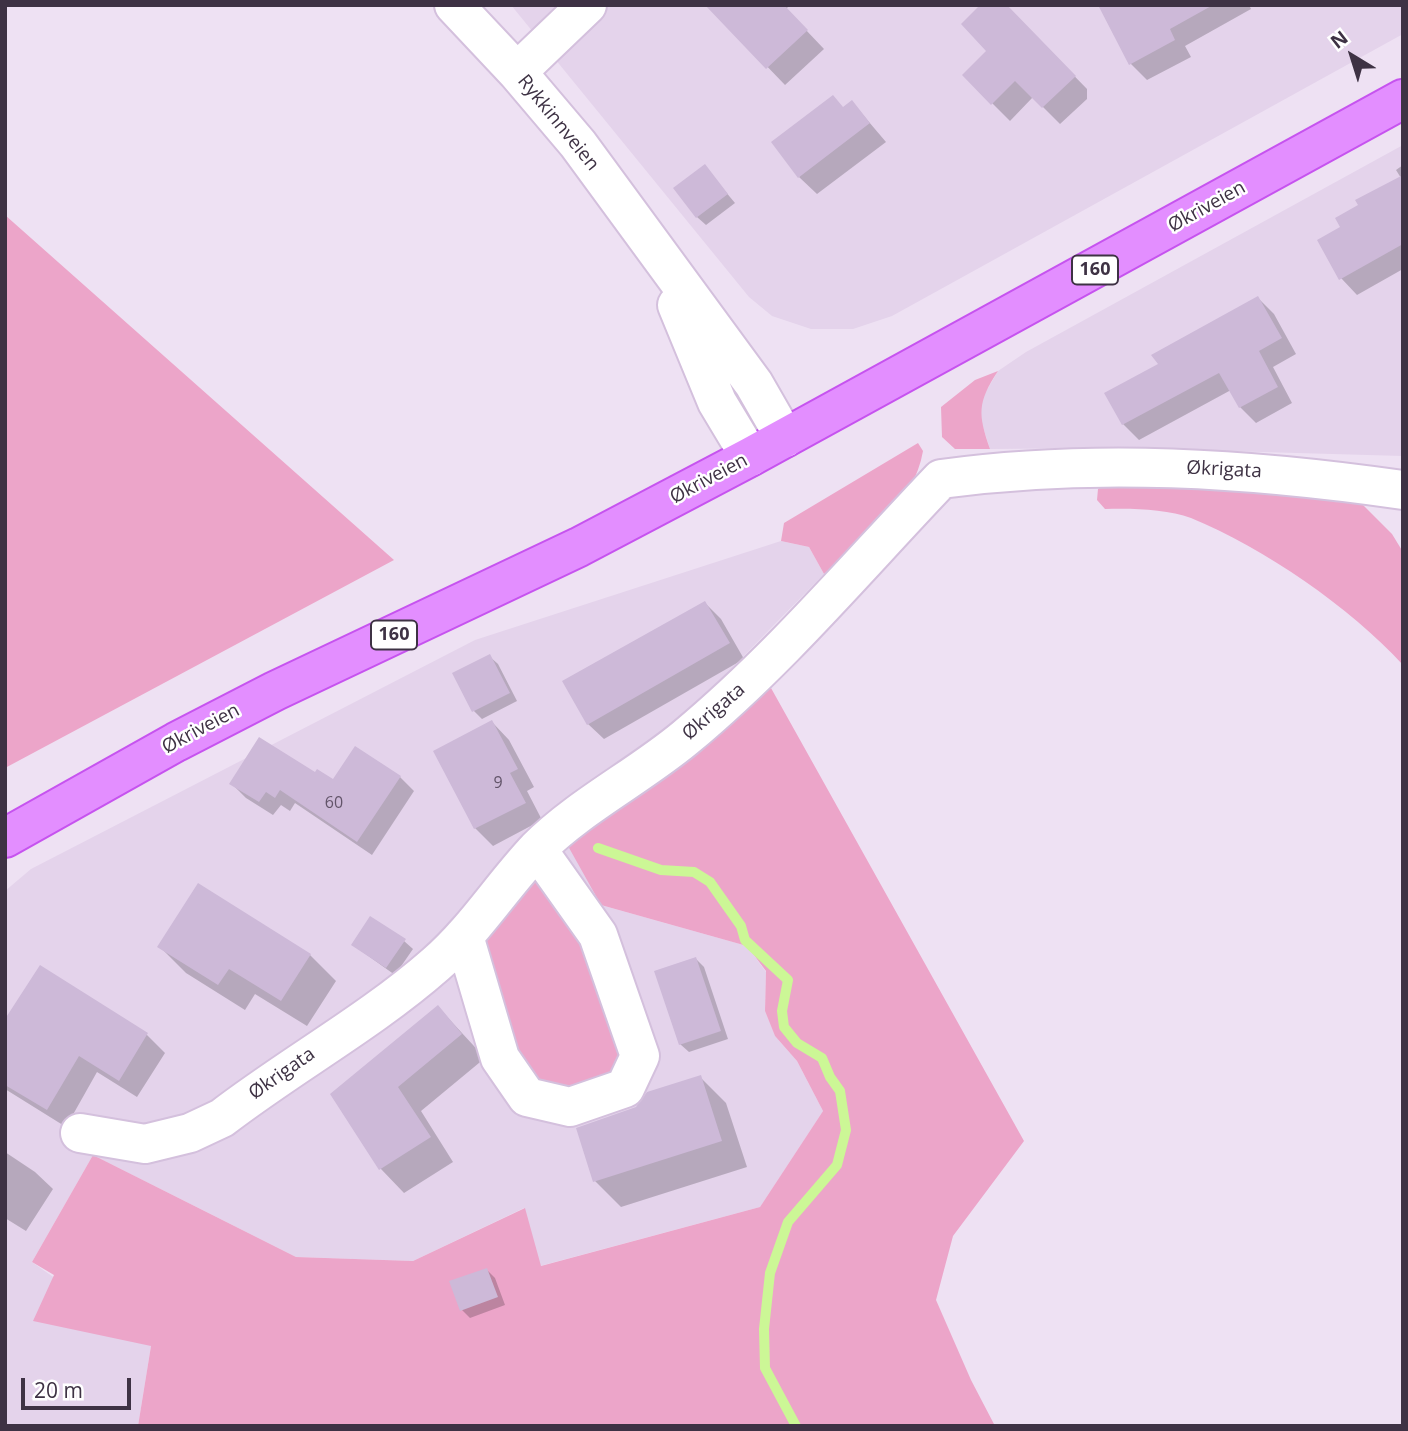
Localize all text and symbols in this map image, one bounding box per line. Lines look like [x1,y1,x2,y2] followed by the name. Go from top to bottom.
[1317,21,1387,91] north arrow
[1325,24,1353,54] text: N
[512,71,604,175] street label: Rykkinnveien
[1164,177,1250,237] street label: Økriveien
[1072,256,1118,284] road number: 160
[666,449,752,509] street label: Økriveien
[1186,457,1262,483] street label: Økrigata
[371,620,417,650] road number: 160
[678,679,750,745] street label: Økrigata
[158,699,244,759] street label: Økriveien
[493,773,503,793] house number: 9
[325,793,343,813] house number: 60
[245,1043,319,1105] street label: Økrigata
[24,1364,135,1408] scale bar
[34,1376,83,1404] text: 20 m

